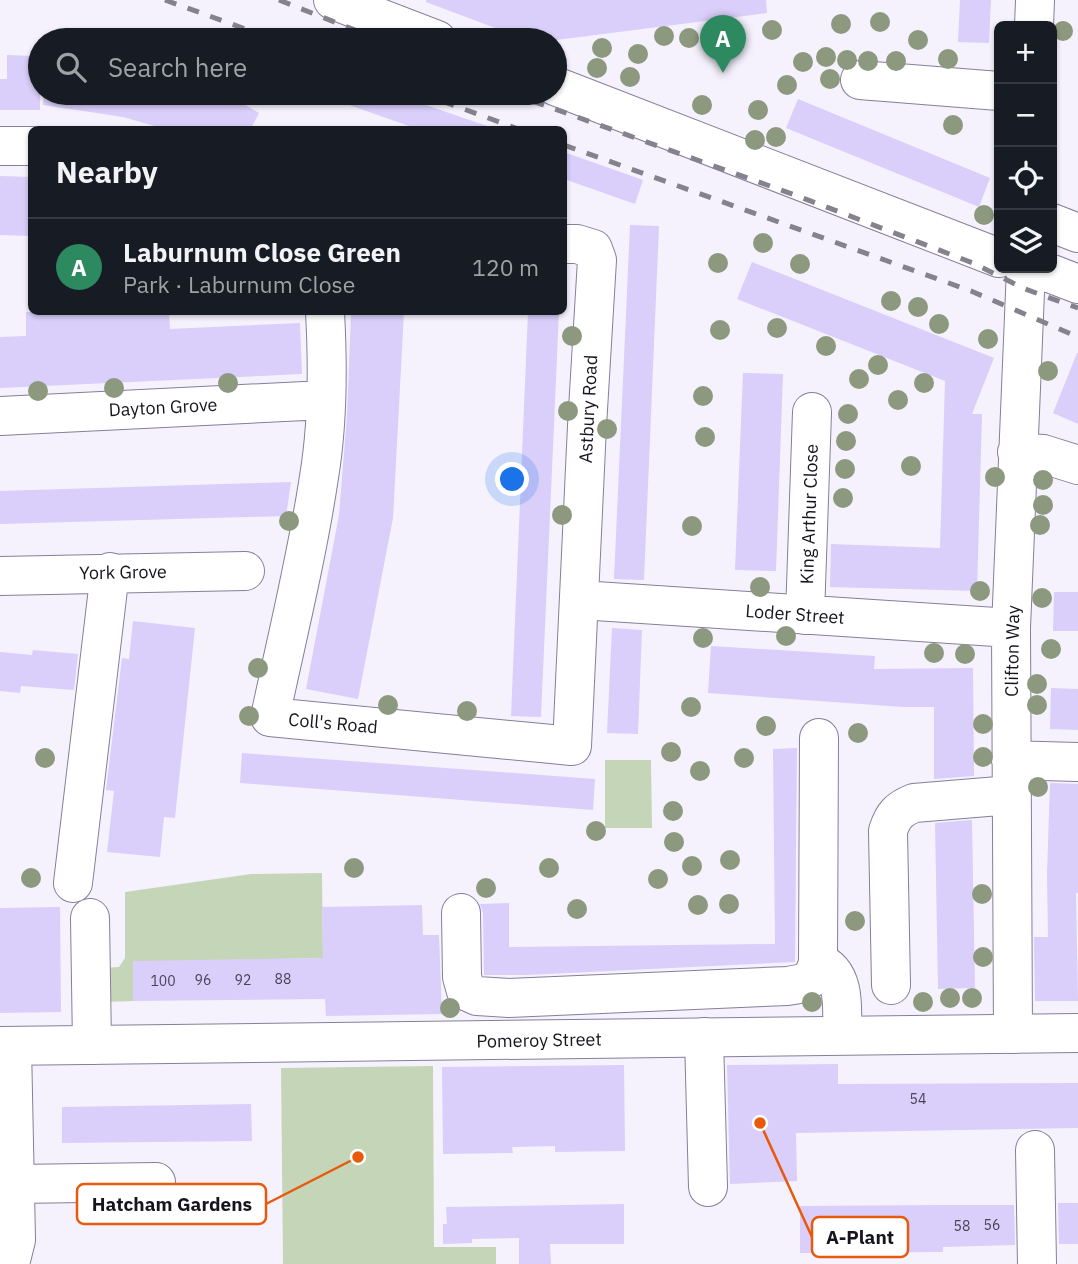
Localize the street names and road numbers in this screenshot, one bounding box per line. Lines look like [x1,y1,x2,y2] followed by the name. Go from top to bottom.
[574,354,602,464] street label: Astbury Road
[108,393,218,421] street label: Dayton Grove
[795,443,823,585] street label: King Arthur Close
[79,560,167,584] street label: York Grove
[745,599,845,629] street label: Loder Street
[1000,605,1024,697] street label: Clifton Way
[287,708,379,738] street label: Coll's Road
[476,1027,602,1053] street label: Pomeroy Street

